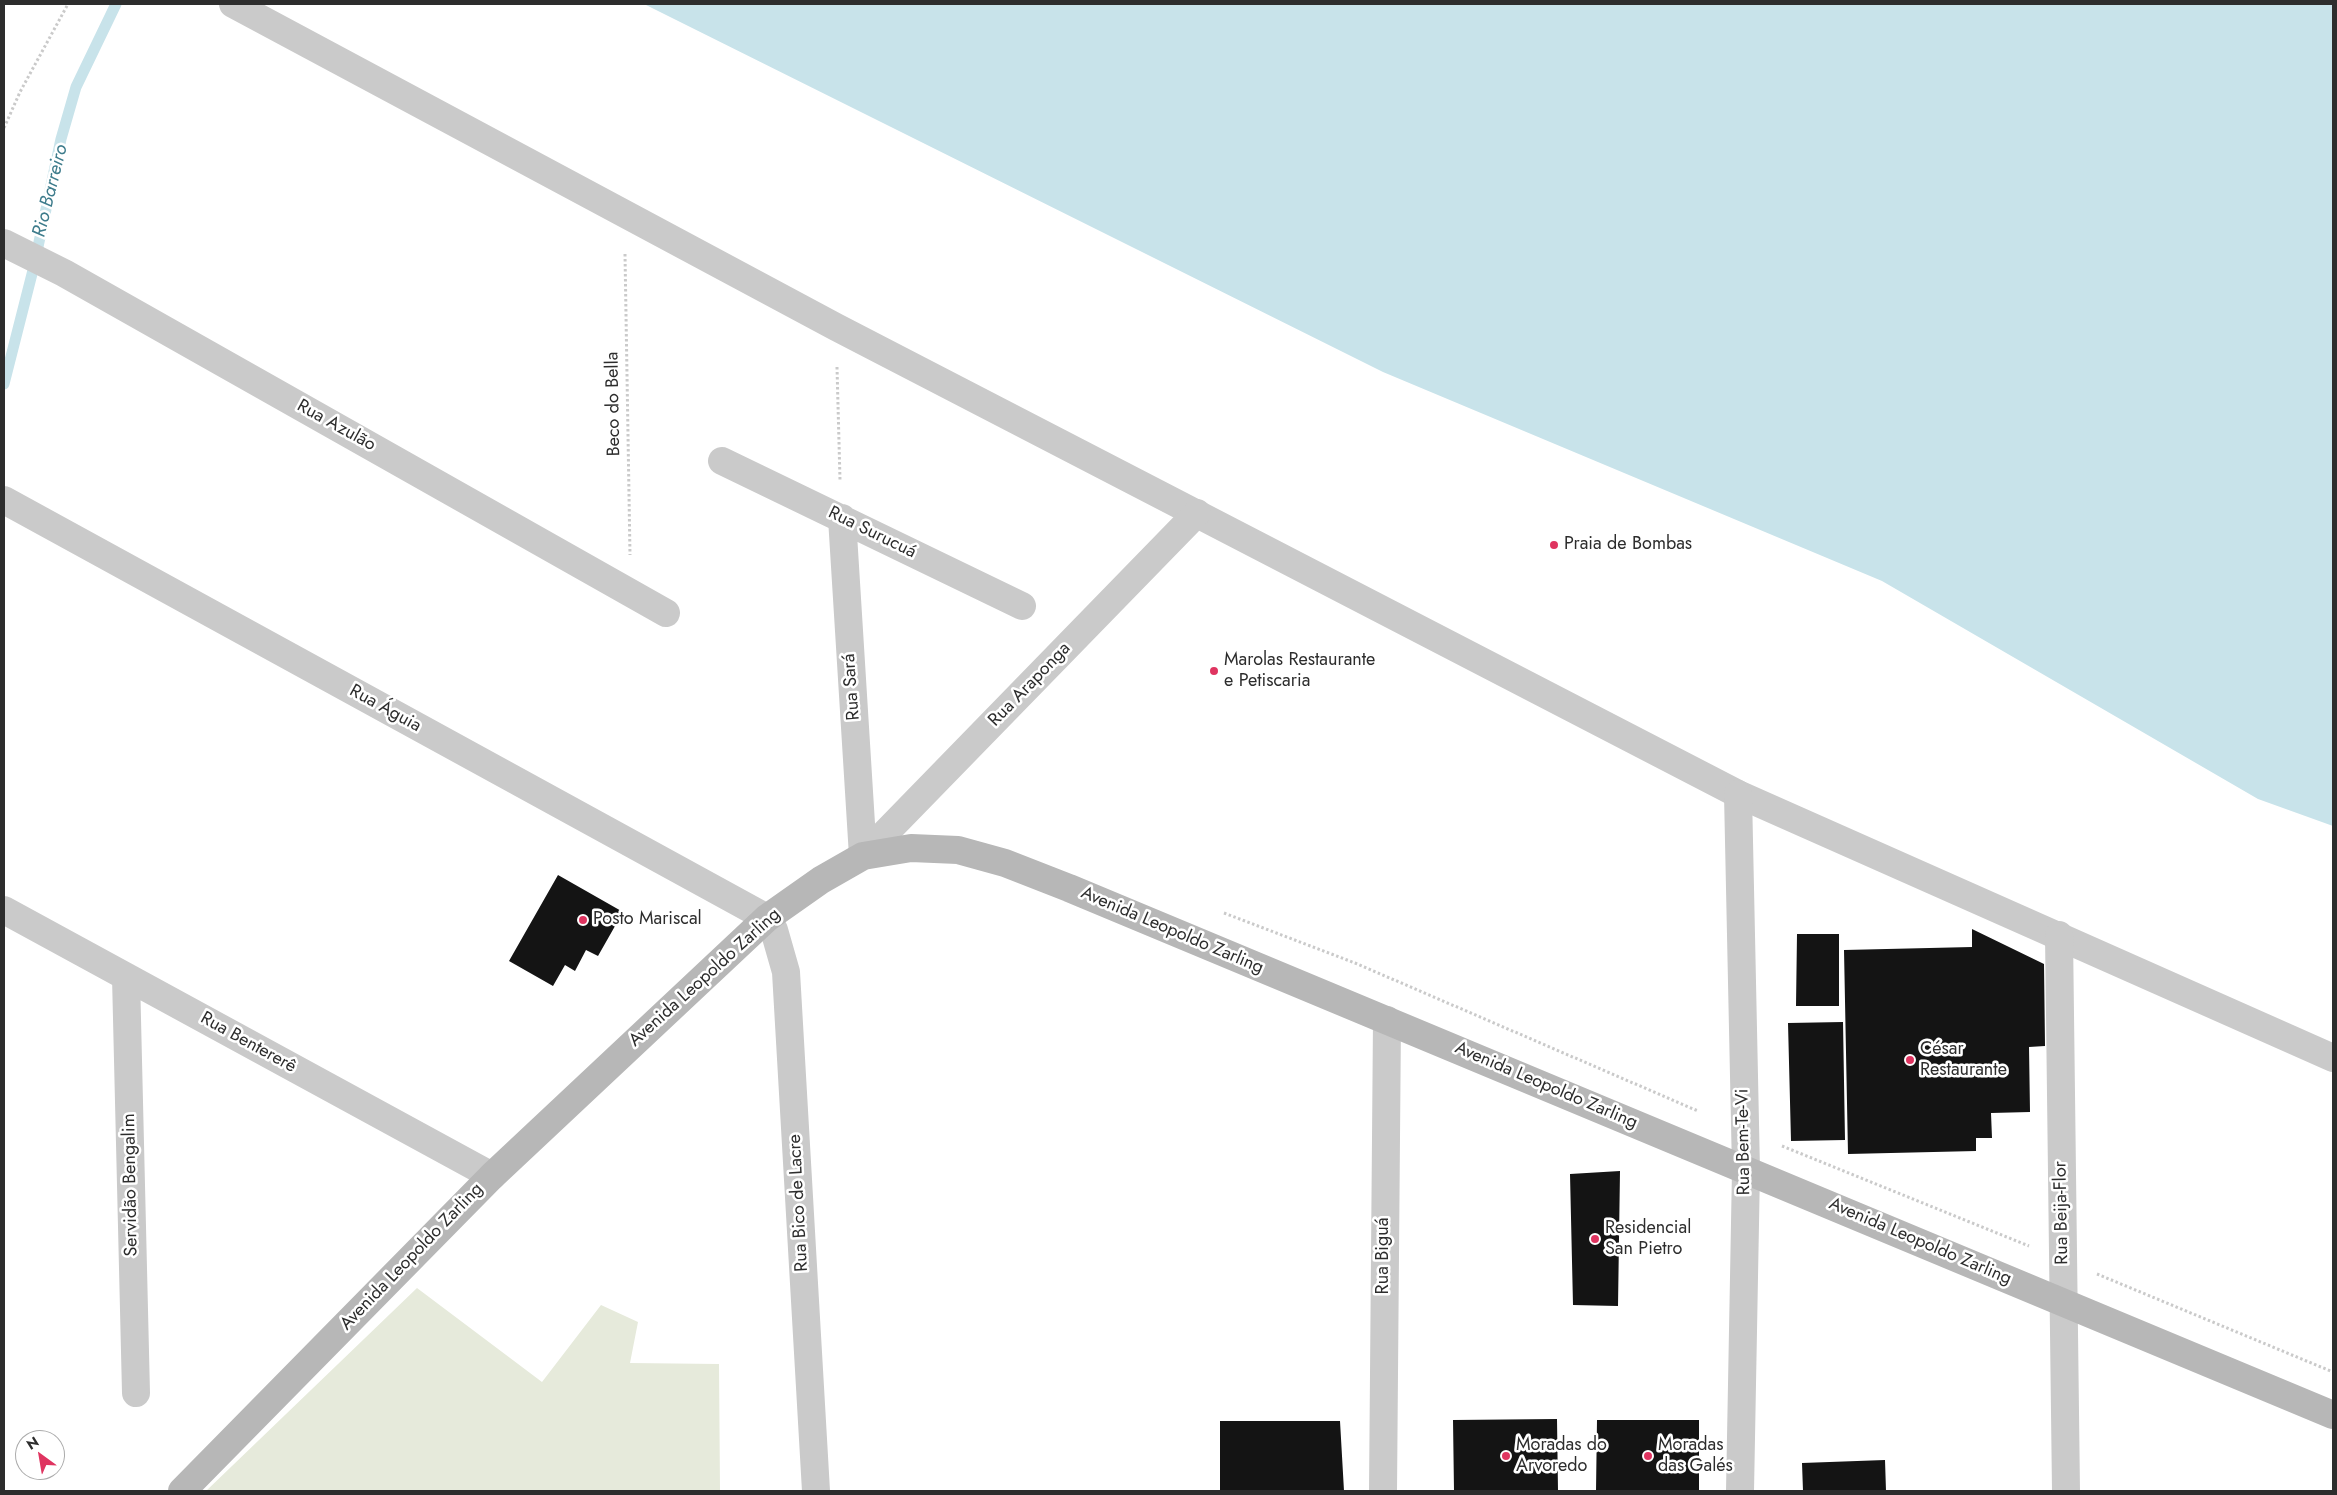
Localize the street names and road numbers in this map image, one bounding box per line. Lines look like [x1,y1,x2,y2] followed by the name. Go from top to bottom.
[602,351,626,457] street label: Beco do Bella
[293,396,379,456] street label: Rua Azulão
[824,502,920,564] street label: Rua Surucuá
[984,638,1076,732] street label: Rua Araponga
[839,653,865,721] street label: Rua Sará
[345,681,425,737] street label: Rua Águia
[1077,883,1267,979] street label: Avenida Leopoldo Zarling
[625,904,785,1052] street label: Avenida Leopoldo Zarling
[196,1008,300,1078] street label: Rua Bentererê
[1451,1038,1641,1134] street label: Avenida Leopoldo Zarling
[1732,1088,1756,1196] street label: Rua Bem-Te-Vi
[119,1113,143,1257] street label: Servidão Bengalim
[785,1134,813,1272] street label: Rua Bico de Lacre
[2050,1161,2074,1265] street label: Rua Beija-Flor
[336,1179,488,1335] street label: Avenida Leopoldo Zarling
[1825,1194,2015,1290] street label: Avenida Leopoldo Zarling
[1373,1218,1395,1294] street label: Rua Biguá

